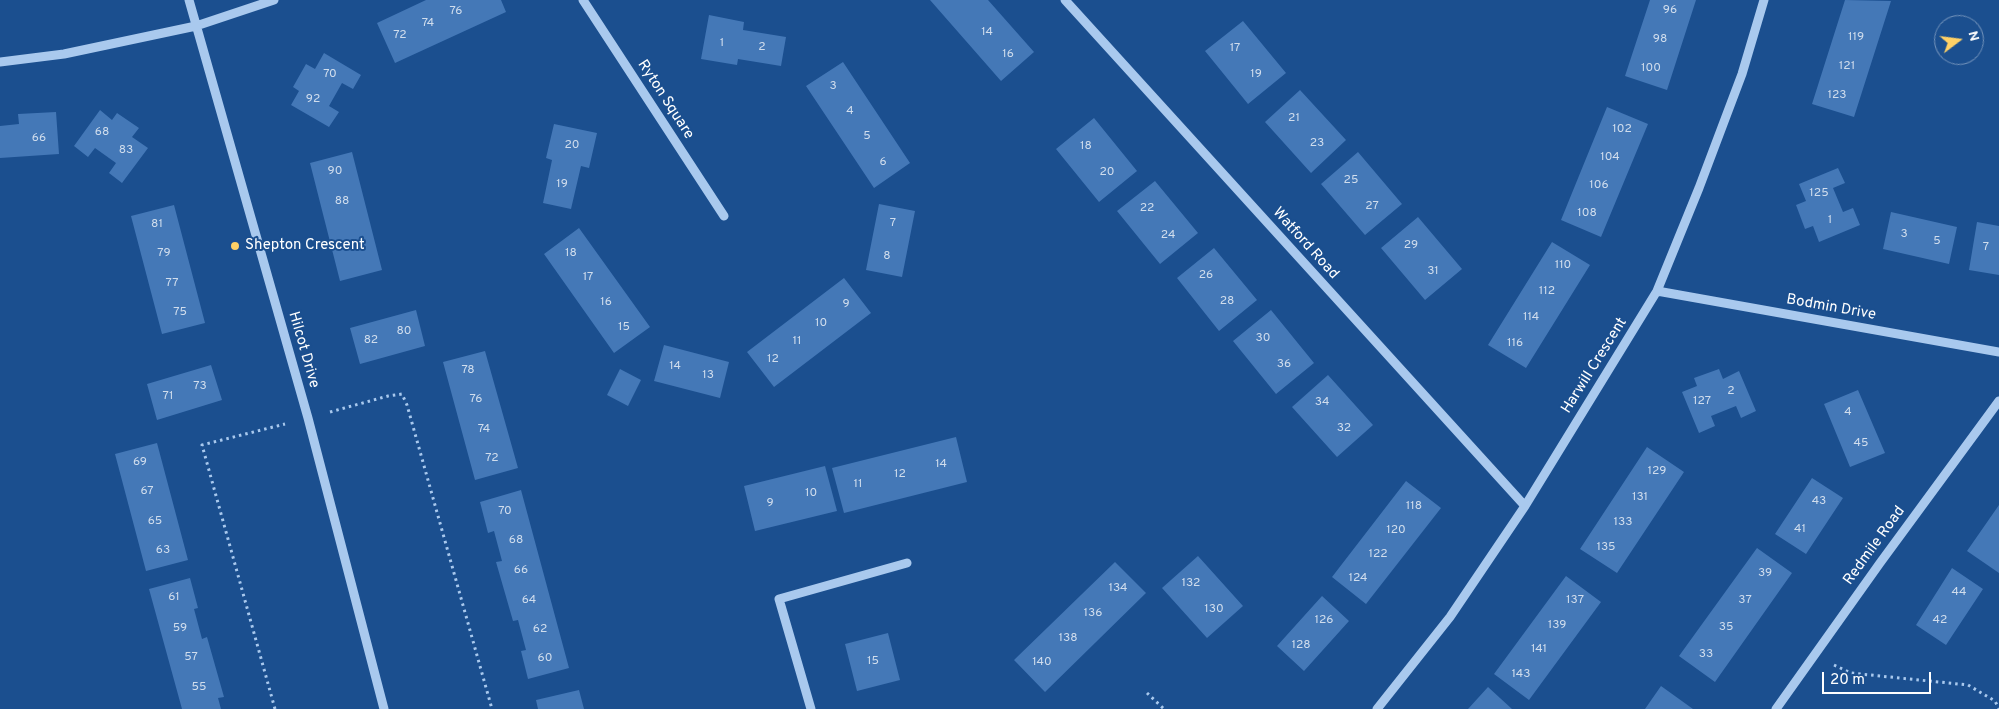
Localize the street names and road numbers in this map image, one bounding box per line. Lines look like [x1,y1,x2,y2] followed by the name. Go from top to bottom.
[633,57,697,143] street label: Ryton Square
[1268,204,1342,284] street label: Watford Road
[1785,291,1877,325] street label: Bodmin Drive
[283,310,323,390] street label: Hilcot Drive
[1558,315,1632,417] street label: Harwill Crescent
[1840,503,1910,589] street label: Redmile Road

